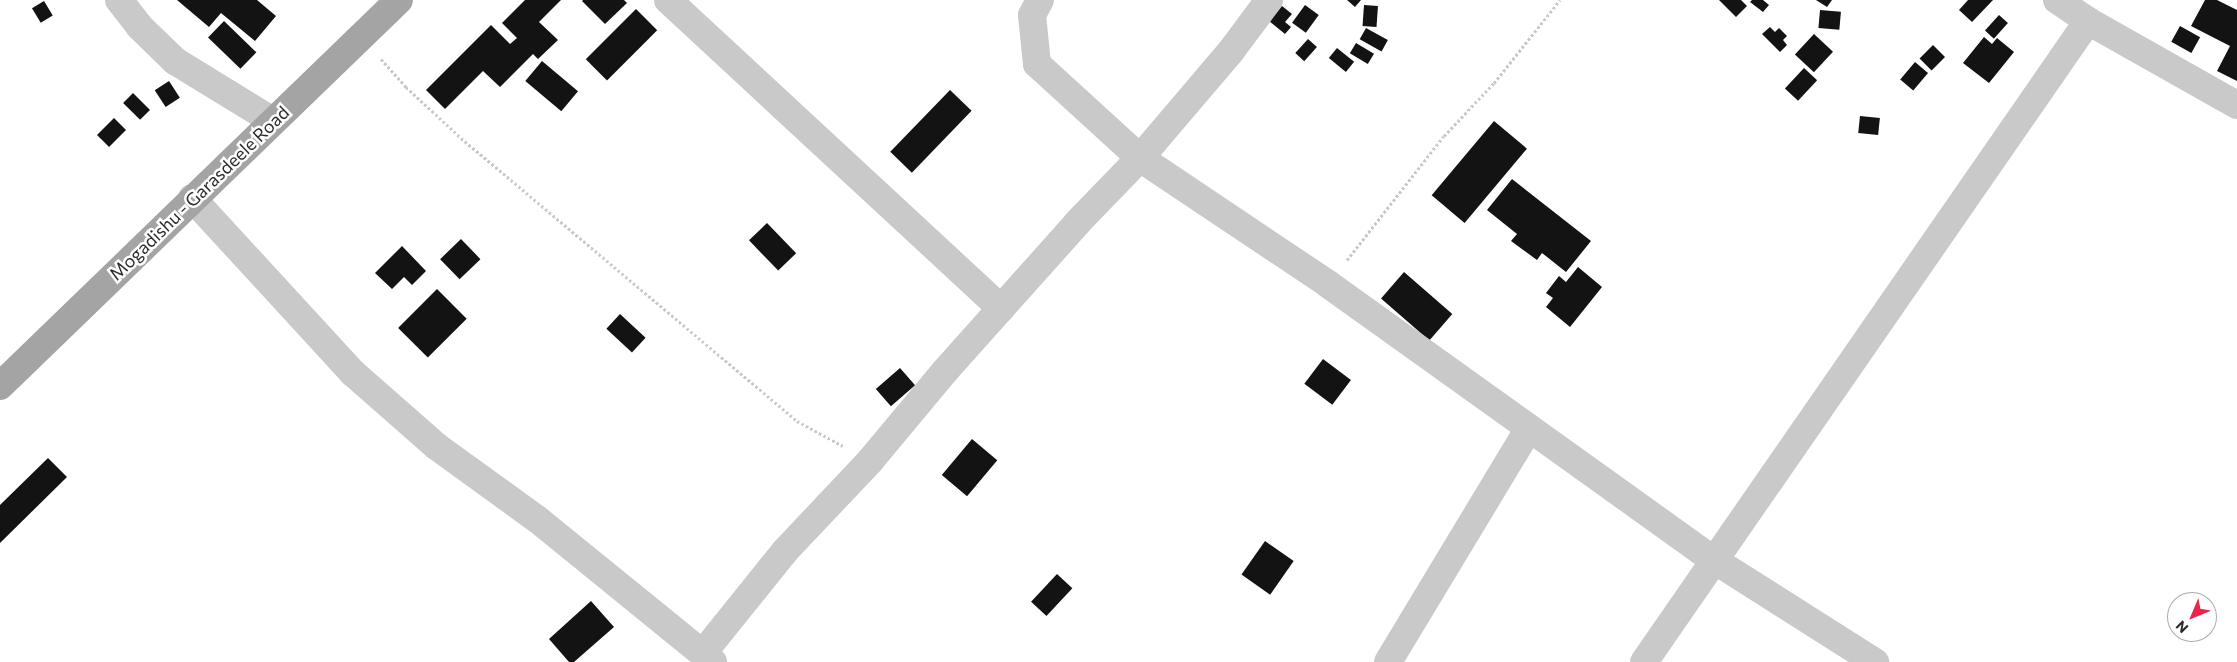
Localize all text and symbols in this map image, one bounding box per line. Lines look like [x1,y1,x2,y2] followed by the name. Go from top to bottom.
[105,101,293,285] street label: Mogadishu - Garasdeele Road
[2167,592,2217,642] north arrow
[2172,618,2191,637] text: N

